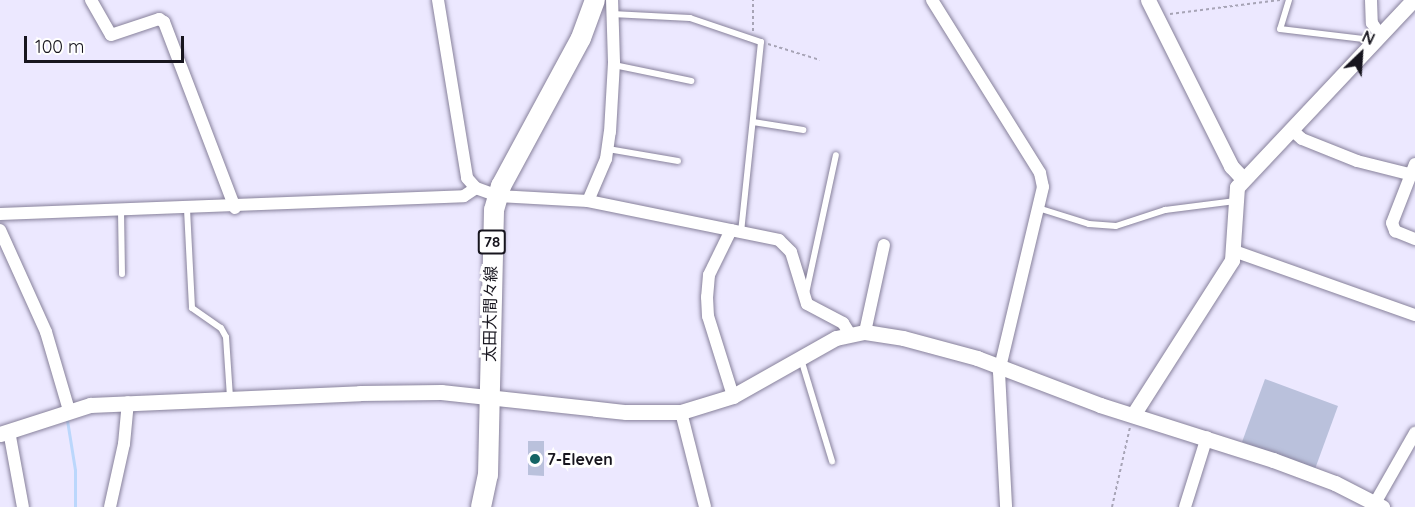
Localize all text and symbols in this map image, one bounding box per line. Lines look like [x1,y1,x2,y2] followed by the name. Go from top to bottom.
[27,24,188,62] scale bar
[1331,24,1391,84] north arrow
[1359,26,1378,49] text: N
[35,35,84,58] text: 100 m
[477,230,507,254] road number: 78
[480,266,500,362] street label: 太田大間々線
[547,449,613,469] place label: 7-Eleven
[528,452,542,466] marker: 7-Eleven

